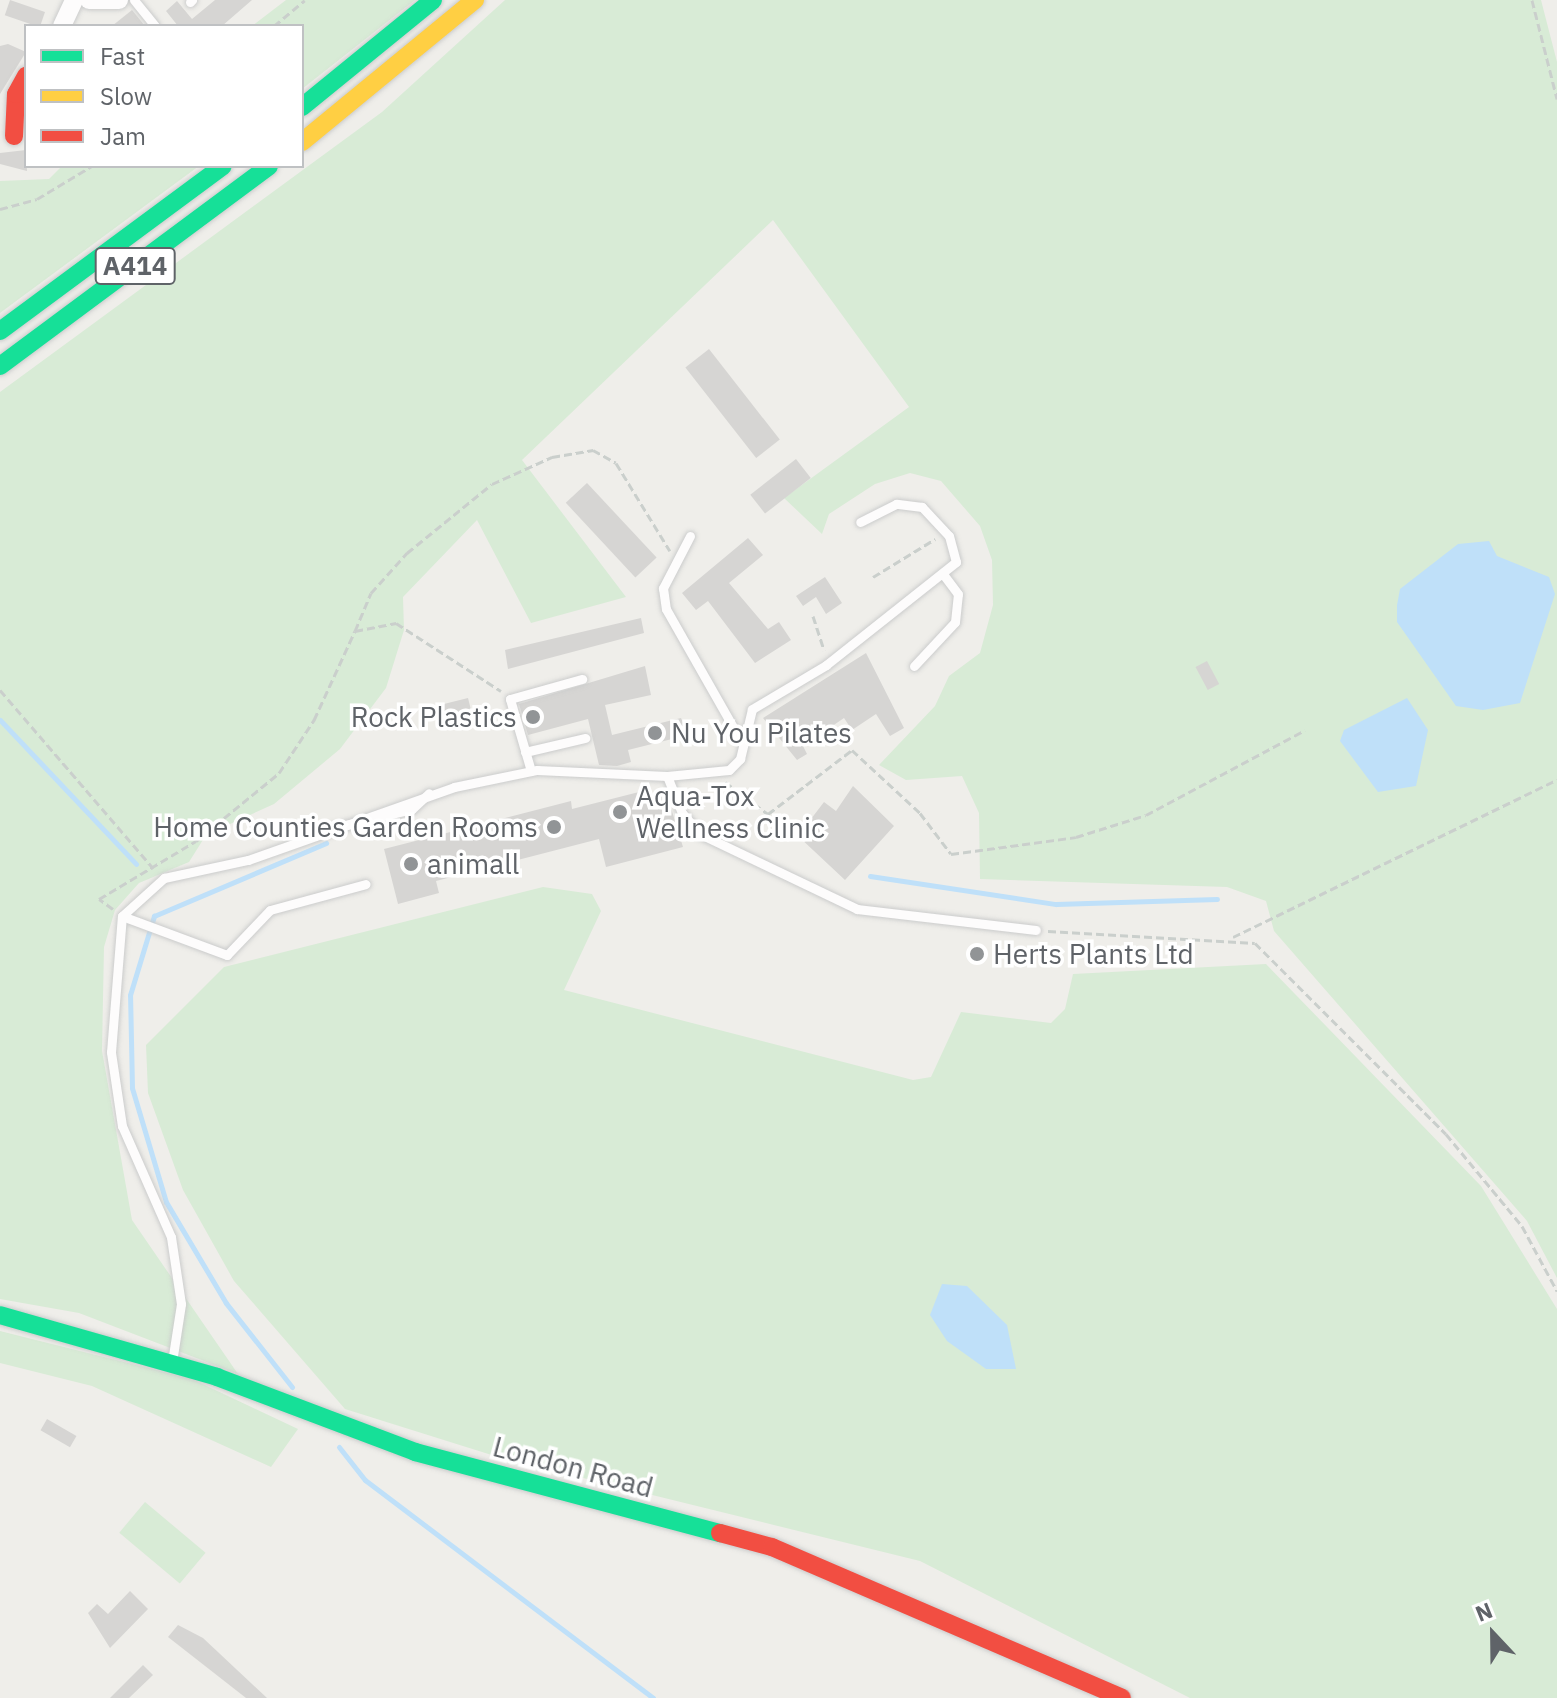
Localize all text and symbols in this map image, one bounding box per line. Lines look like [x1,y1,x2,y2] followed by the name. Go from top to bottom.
[24,24,304,168] legend
[100,40,145,72] text: Fast
[100,80,152,112] text: Slow
[100,120,146,152] text: Jam
[93,244,177,288] road number: A414
[351,700,517,734] place label: Rock Plastics
[524,708,542,726] marker: Rock Plastics
[671,716,852,750] place label: Nu You Pilates
[646,724,664,742] marker: Nu You Pilates
[636,779,825,845] place label: Aqua-Tox Wellness Clinic
[611,803,629,821] marker: Aqua-Tox Wellness Clinic
[153,810,538,844] place label: Home Counties Garden Rooms
[545,818,563,836] marker: Home Counties Garden Rooms
[427,847,519,881] place label: animall
[402,855,420,873] marker: animall
[993,937,1194,971] place label: Herts Plants Ltd
[968,945,986,963] marker: Herts Plants Ltd
[489,1430,657,1504] street label: London Road
[1453,1594,1533,1674] north arrow
[1471,1595,1497,1628] text: N

